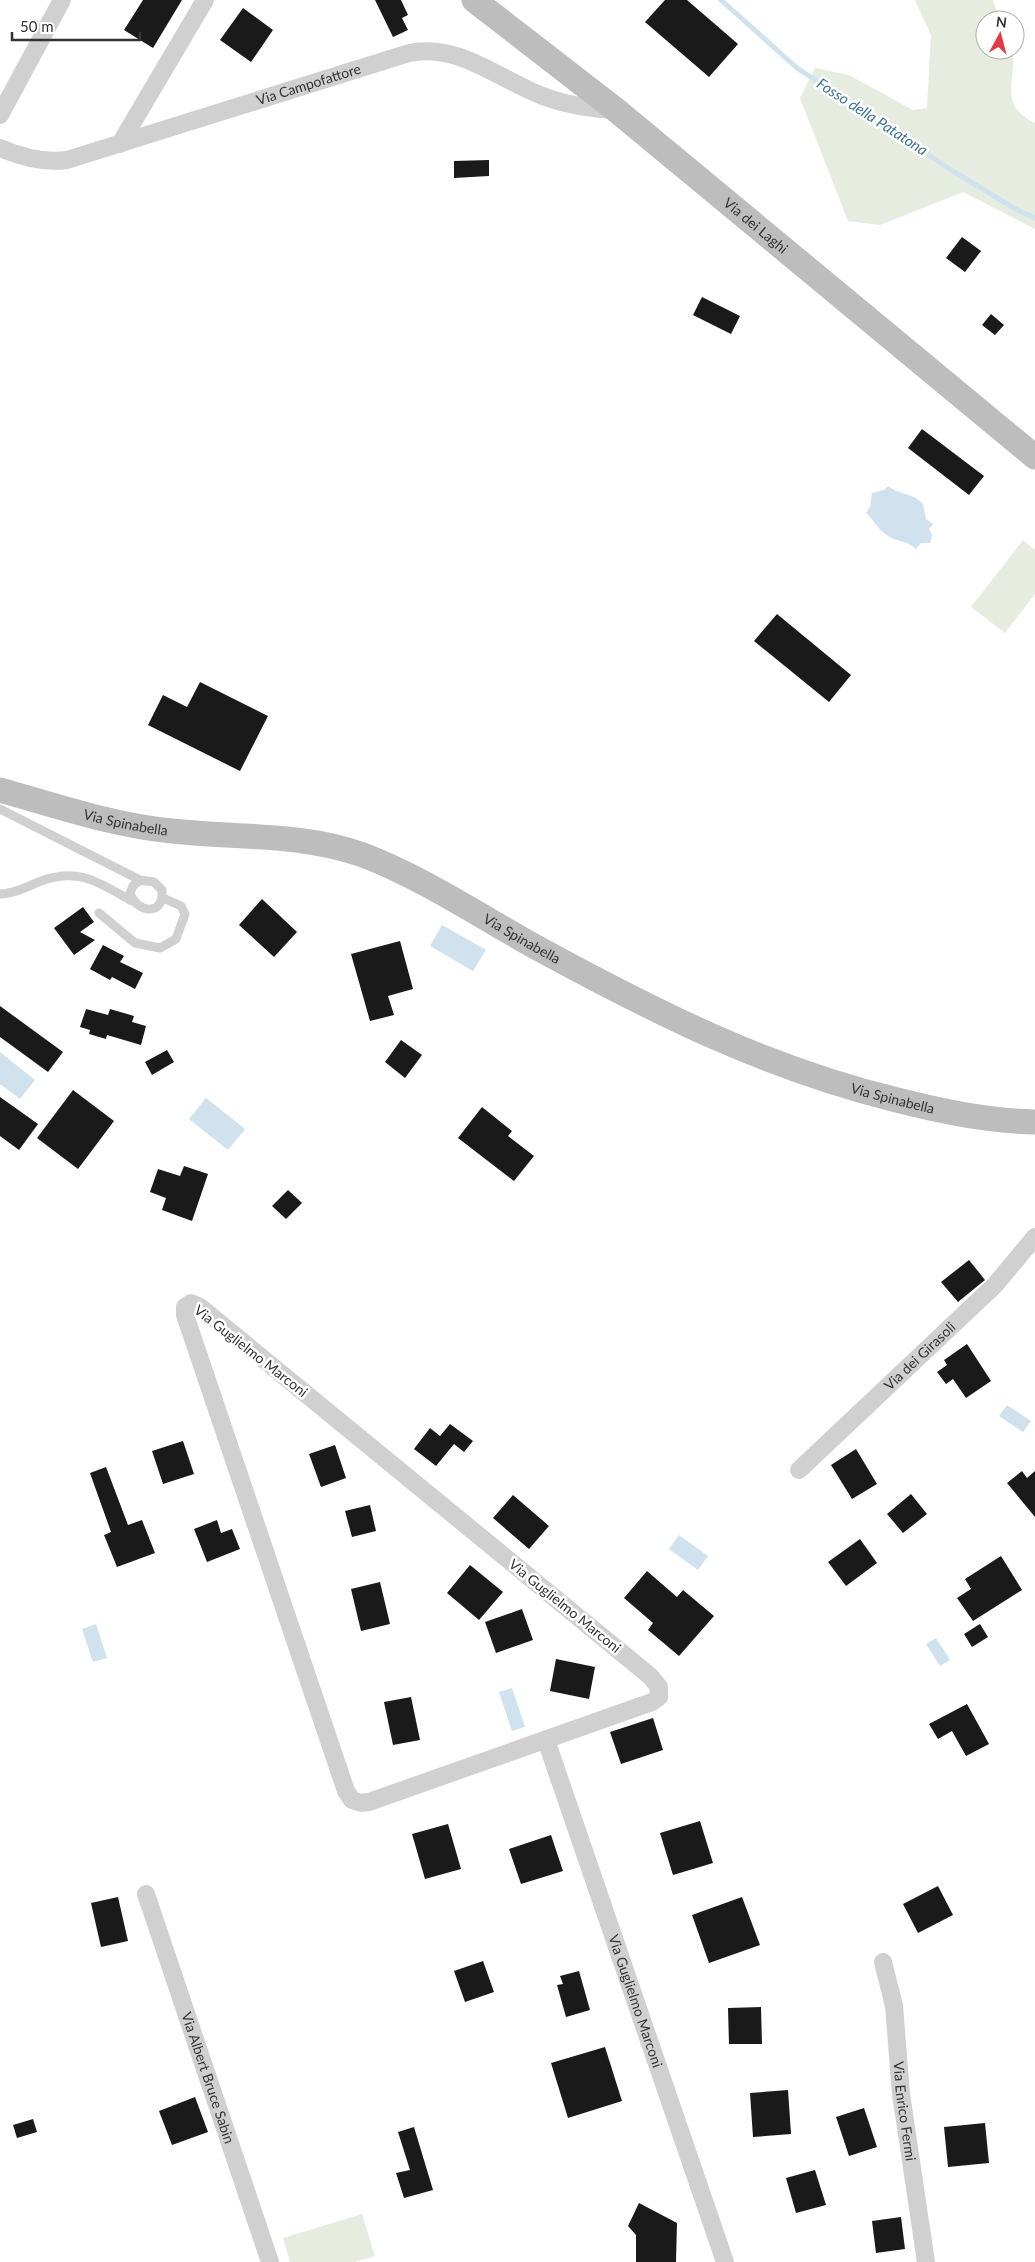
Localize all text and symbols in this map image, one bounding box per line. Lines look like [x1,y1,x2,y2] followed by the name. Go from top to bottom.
[12,10,140,42] scale bar
[975,10,1025,60] north arrow
[995,13,1008,31] text: N
[20,17,54,35] text: 50 m
[254,60,363,108] street label: Via Campofattore
[814,74,932,159] water label: Fosso della Patatona
[720,194,792,257] street label: Via dei Laghi
[82,805,169,839] street label: Via Spinabella
[481,910,564,967] street label: Via Spinabella
[849,1079,936,1117] street label: Via Spinabella
[191,1301,311,1400] street label: Via Guglielmo Marconi
[880,1318,959,1393] street label: Via dei Girasoli
[506,1555,625,1656] street label: Via Guglielmo Marconi
[605,1932,667,2070] street label: Via Guglielmo Marconi
[178,2010,238,2146] street label: Via Albert Bruce Sabin
[890,2061,920,2162] street label: Via Enrico Fermi

